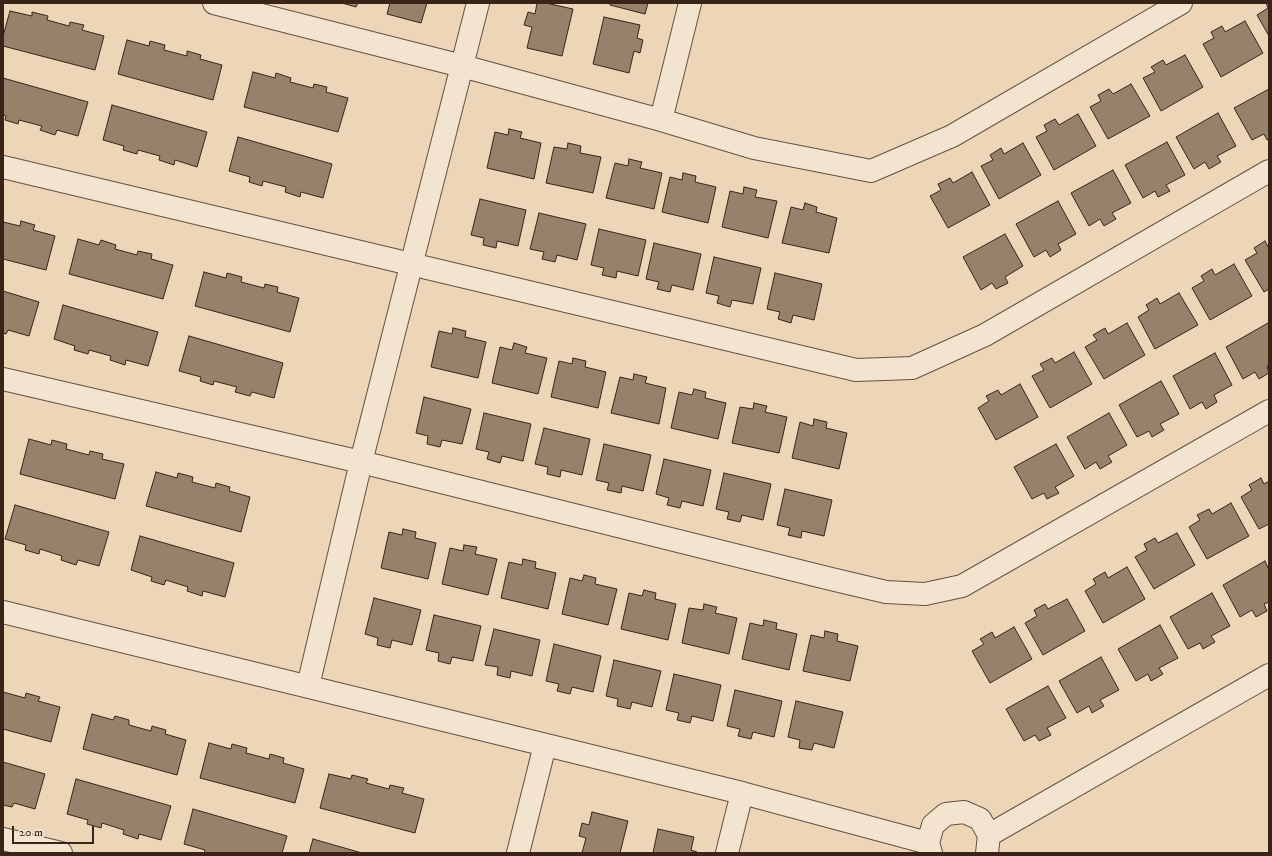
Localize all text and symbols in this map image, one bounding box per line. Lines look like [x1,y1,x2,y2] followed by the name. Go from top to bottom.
[14,818,96,844] scale bar
[19,825,43,840] text: 20 m

